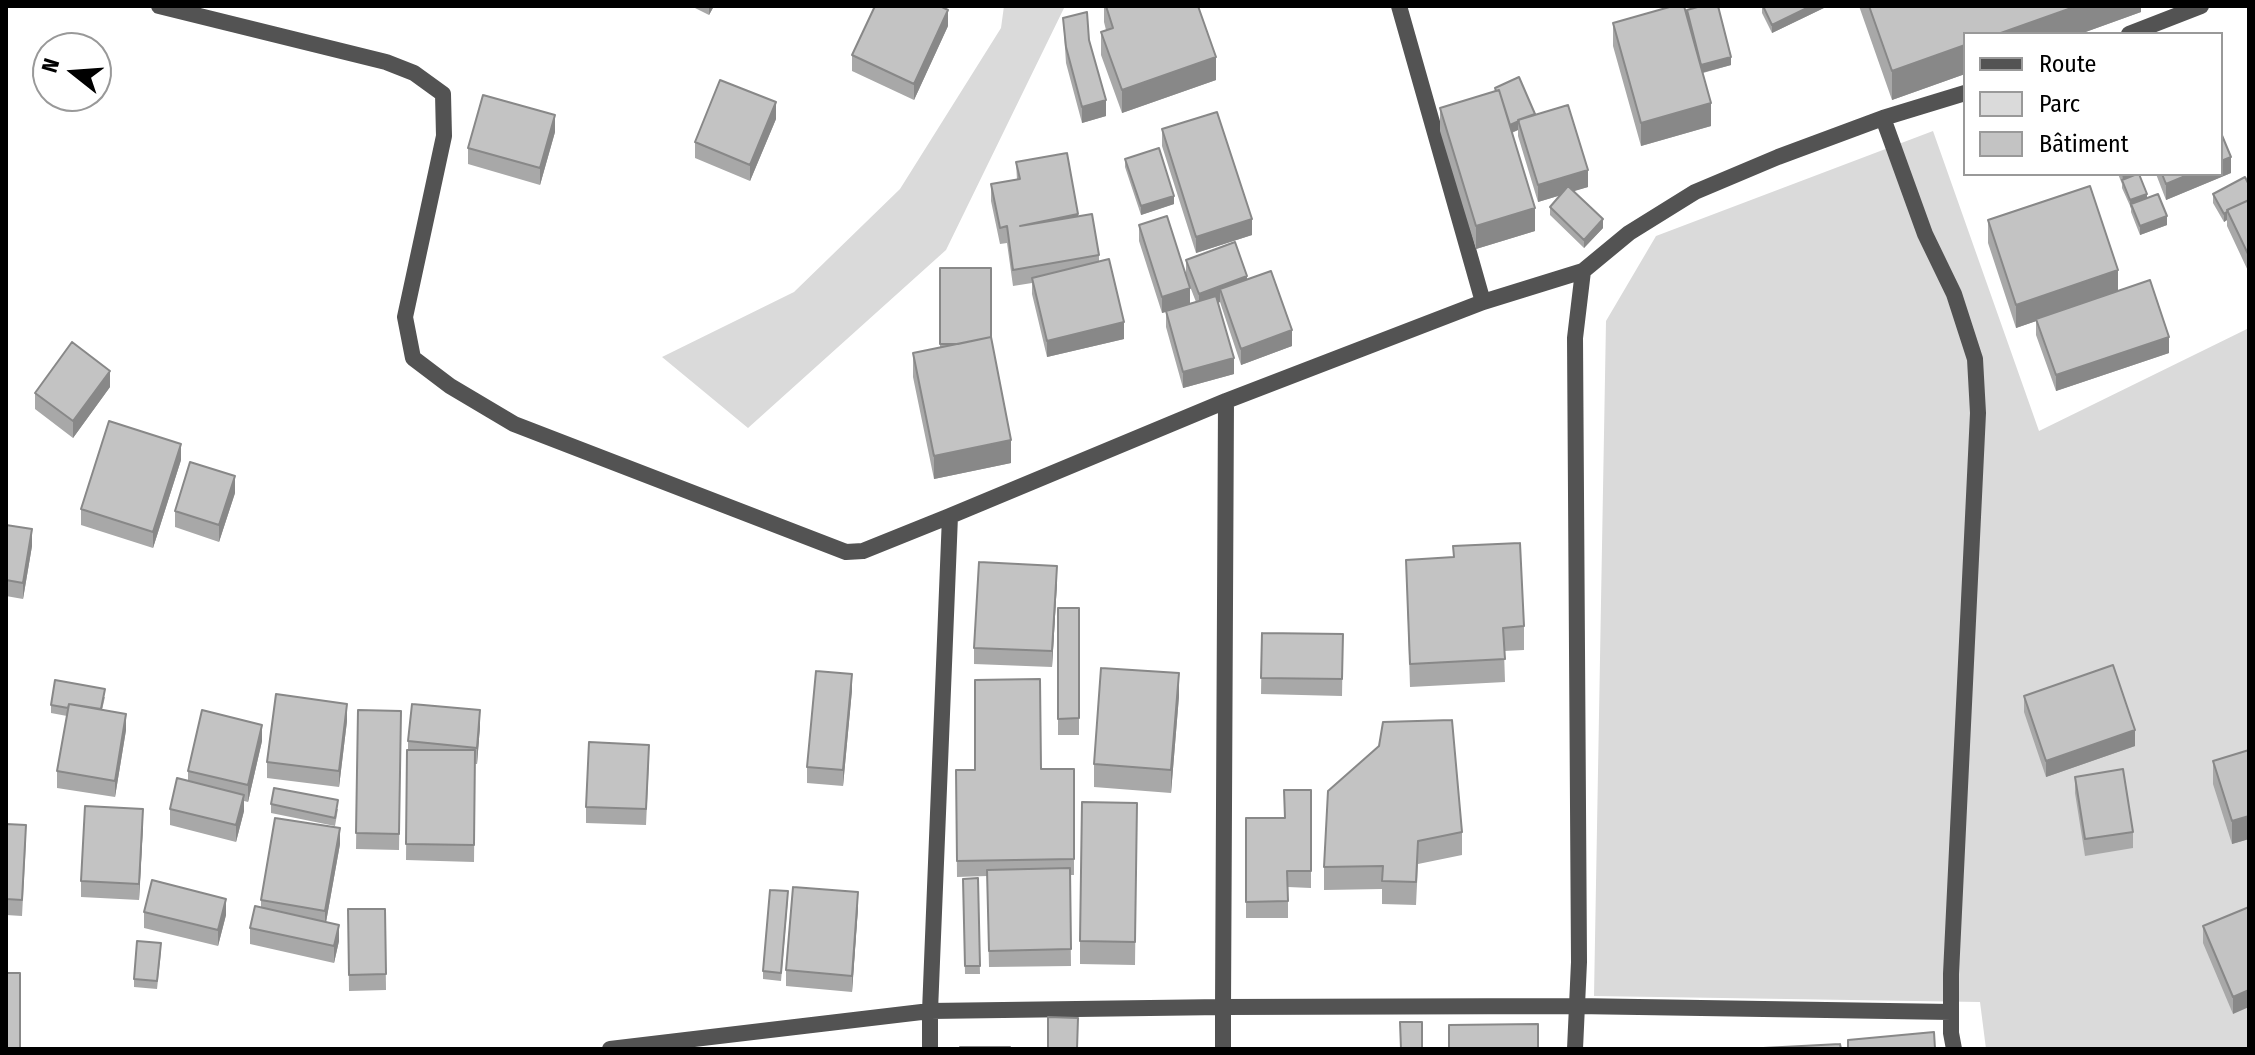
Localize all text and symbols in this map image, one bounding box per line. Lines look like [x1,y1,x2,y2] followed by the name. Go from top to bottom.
[32,32,112,112] north arrow
[1963,32,2223,176] legend
[2039,50,2096,78] text: Route
[36,55,65,76] text: N
[2039,90,2080,118] text: Parc
[2039,130,2129,158] text: Bâtiment

